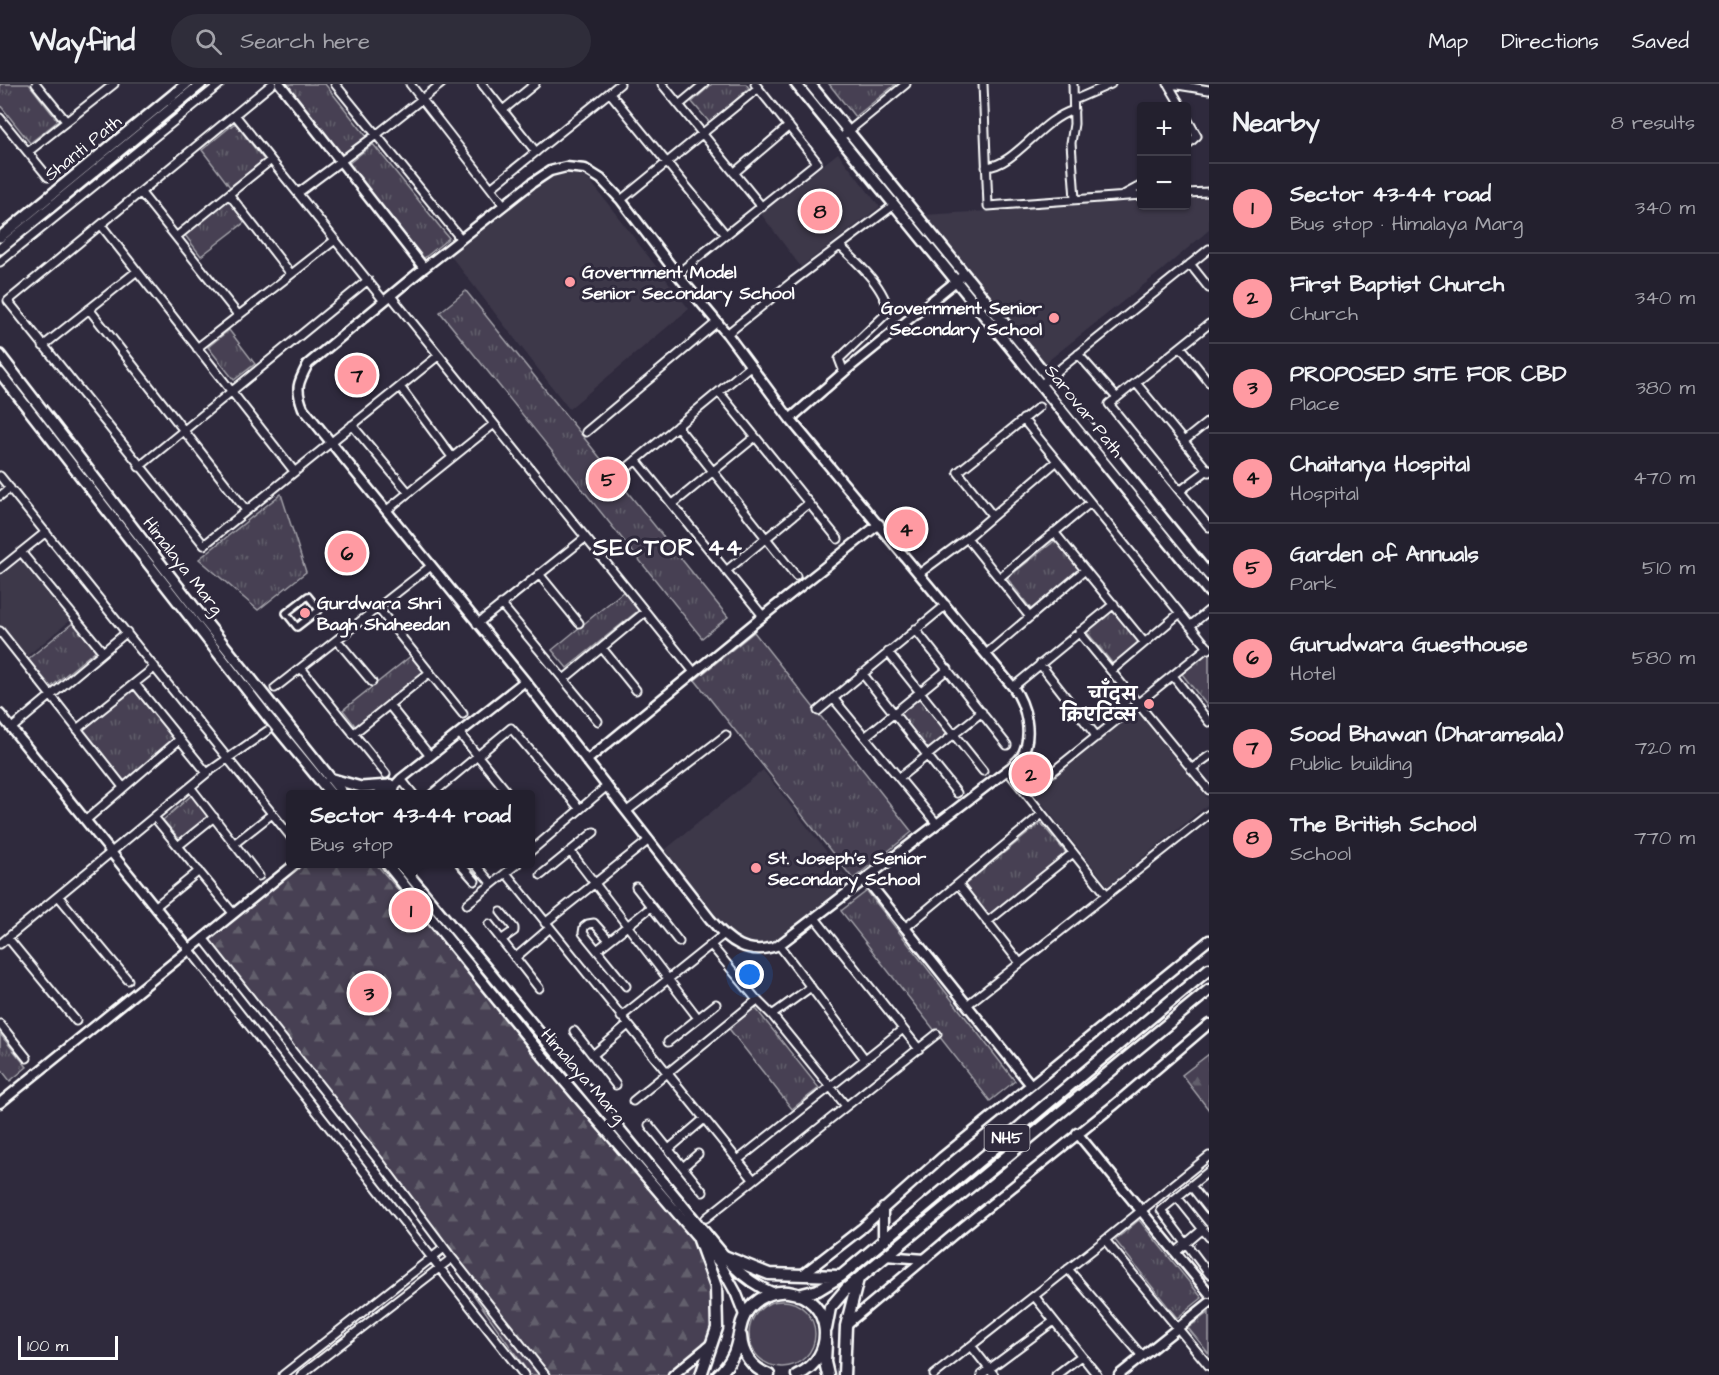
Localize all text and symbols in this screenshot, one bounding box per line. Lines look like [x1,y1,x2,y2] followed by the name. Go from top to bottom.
[171,14,591,68] search box
[30,22,135,61] text: Wayfind
[192,25,225,58] icon: search
[240,26,370,57] text: Search here
[1428,27,1468,56] text: Map
[1501,27,1599,56] text: Directions
[1632,27,1689,56] text: Saved
[1137,102,1191,210] map controls
[1137,102,1191,156] button: +
[1233,105,1320,141] text: Nearby
[39,109,127,187] street label: Shanti Path
[1611,109,1695,137] text: 8 results
[1137,156,1191,210] button: −
[1290,179,1491,210] text: Sector 43-44 road
[800,188,840,234] pin: 8
[1251,194,1254,222] text: 1
[1635,194,1695,222] text: 340 m
[1290,210,1523,238] text: Bus stop · Himalaya Marg
[581,260,795,307] place label: Government Model Senior Secondary School
[1290,269,1504,300] text: First Baptist Church
[563,275,577,289] marker: Government Model Senior Secondary School
[1247,284,1258,312] text: 2
[1635,284,1695,312] text: 340 m
[881,296,1042,343] place label: Government Senior Secondary School
[1290,300,1358,328] text: Church
[1047,311,1061,325] marker: Government Senior Secondary School
[338,352,376,398] pin: 7
[1039,359,1129,463] street label: Sarovar Path
[1290,359,1566,390] text: PROPOSED SITE FOR CBD
[1247,374,1258,402] text: 3
[1636,374,1695,402] text: 380 m
[1290,390,1340,418] text: Place
[1290,449,1470,480] text: Chaitanya Hospital
[588,456,628,502] pin: 5
[1246,464,1259,492] text: 4
[1633,464,1695,492] text: 470 m
[1290,480,1359,508] text: Hospital
[886,506,926,552] pin: 4
[136,512,229,621] street label: Himalaya Marg
[328,530,366,576] pin: 6
[592,531,743,565] district label: SECTOR 44
[1290,539,1479,570] text: Garden of Annuals
[1245,554,1260,582] text: 5
[1642,554,1695,582] text: 510 m
[1290,570,1336,598] text: Park
[317,591,450,638] place label: Gurdwara Shri Bagh Shaheedan
[298,606,312,620] marker: Gurdwara Shri Bagh Shaheedan
[1290,629,1528,660] text: Gurudwara Guesthouse
[1246,644,1259,672] text: 6
[1632,644,1695,672] text: 580 m
[1290,660,1335,688] text: Hotel
[1059,677,1139,728] place label: चाँद्स क्रिएटिव्स
[1142,697,1156,711] marker: चाँद्स क्रिएटिव्स
[1290,719,1563,750] text: Sood Bhawan (Dharamsala)
[1246,734,1259,762] text: 7
[1635,734,1695,762] text: 720 m
[1290,750,1412,778] text: Public building
[1012,752,1050,796] pin: 2
[286,790,535,868] popup
[310,800,511,831] text: Sector 43-44 road
[1290,809,1477,840] text: The British School
[1246,824,1259,852] text: 8
[1634,824,1695,852] text: 770 m
[310,831,393,859] text: Bus stop
[1290,840,1351,868] text: School
[767,846,926,893] place label: St. Joseph’s Senior Secondary School
[749,861,763,875] marker: St. Joseph’s Senior Secondary School
[392,888,430,932] pin: 1
[735,960,764,989] your location
[350,970,388,1016] pin: 3
[534,1023,631,1129] street label: Himalaya Marg
[984,1125,1030,1151] road number: NH5
[18,1333,118,1360] scale bar
[27,1335,68,1357] text: 100 m

